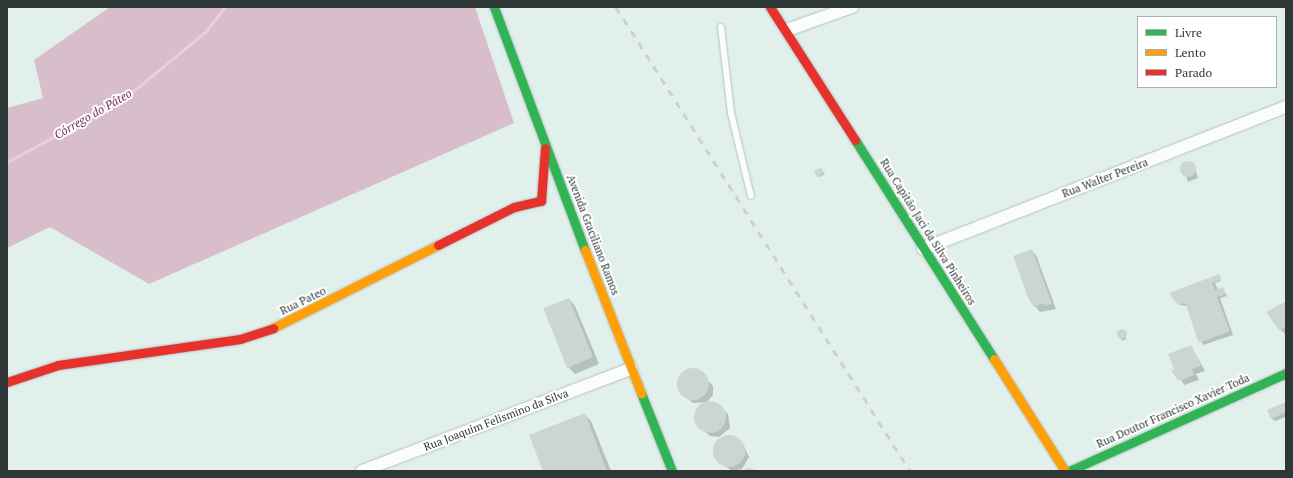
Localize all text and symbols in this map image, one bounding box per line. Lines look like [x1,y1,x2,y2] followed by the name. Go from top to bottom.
[1137,16,1277,88] legend
[1175,25,1202,40] text: Livre
[1175,45,1206,60] text: Lento
[1175,65,1212,80] text: Parado
[52,86,134,142] water label: Córrego do Páteo
[877,156,979,308] street label: Rua Capitão Jaci da Silva Pinheiros
[1060,156,1150,200] street label: Rua Walter Pereira
[564,173,622,297] street label: Avenida Graciliano Ramos
[278,284,328,318] street label: Rua Pateo
[1094,371,1252,451] street label: Rua Doutor Francisco Xavier Toda
[422,386,570,454] street label: Rua Joaquim Felismino da Silva

